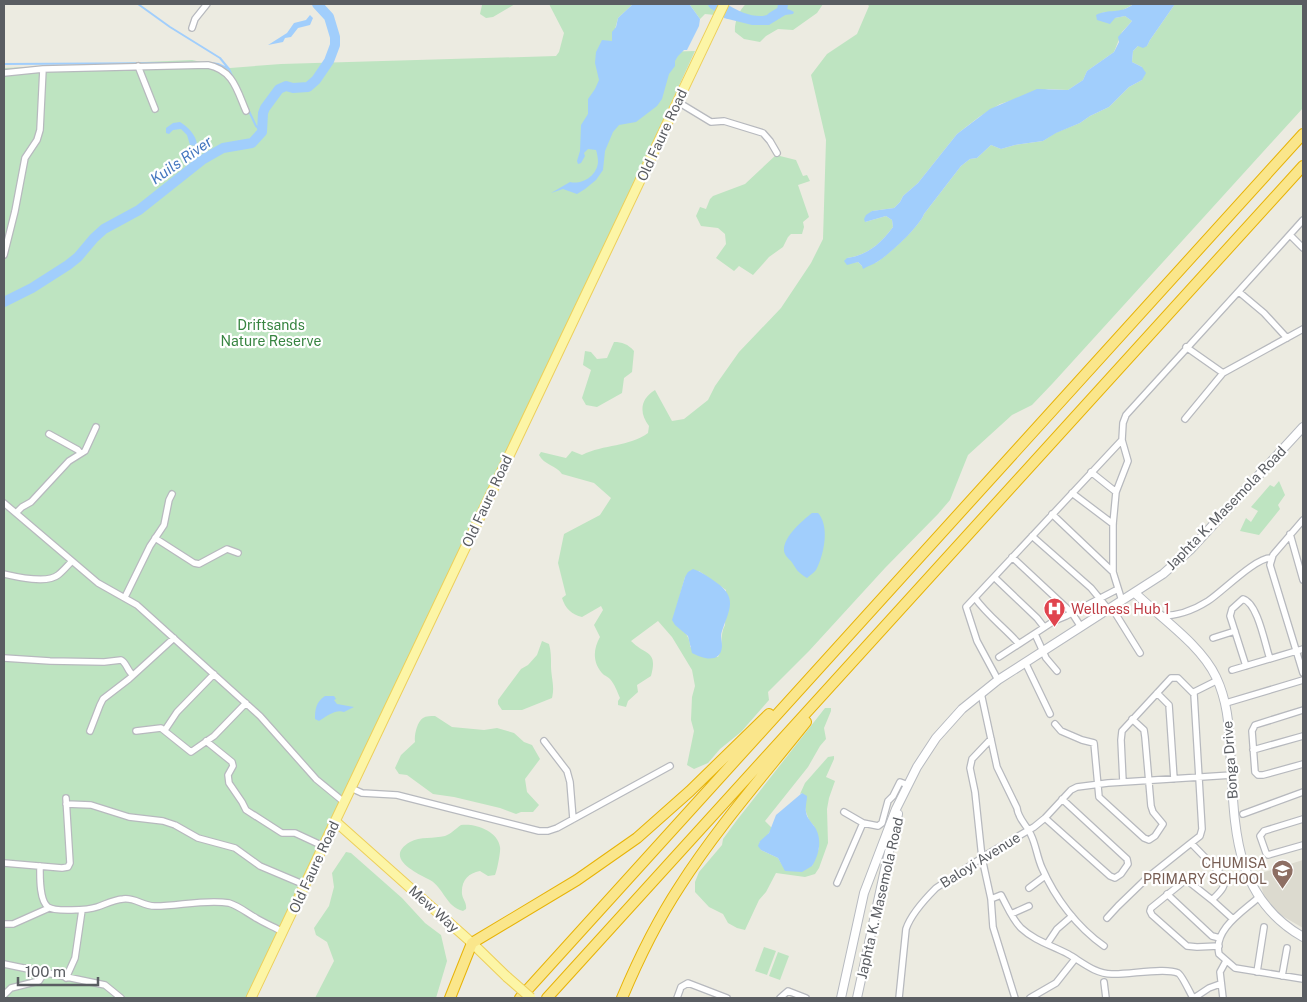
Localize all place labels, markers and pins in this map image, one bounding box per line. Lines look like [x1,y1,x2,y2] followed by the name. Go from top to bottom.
[1043,597,1067,628] hospital icon: Wellness Hub 1
[1071,601,1170,617] place label: Wellness Hub 1
[1143,855,1267,887] place label: CHUMISA PRIMARY SCHOOL
[1271,859,1295,890] school or university icon: CHUMISA PRIMARY SCHOOL

